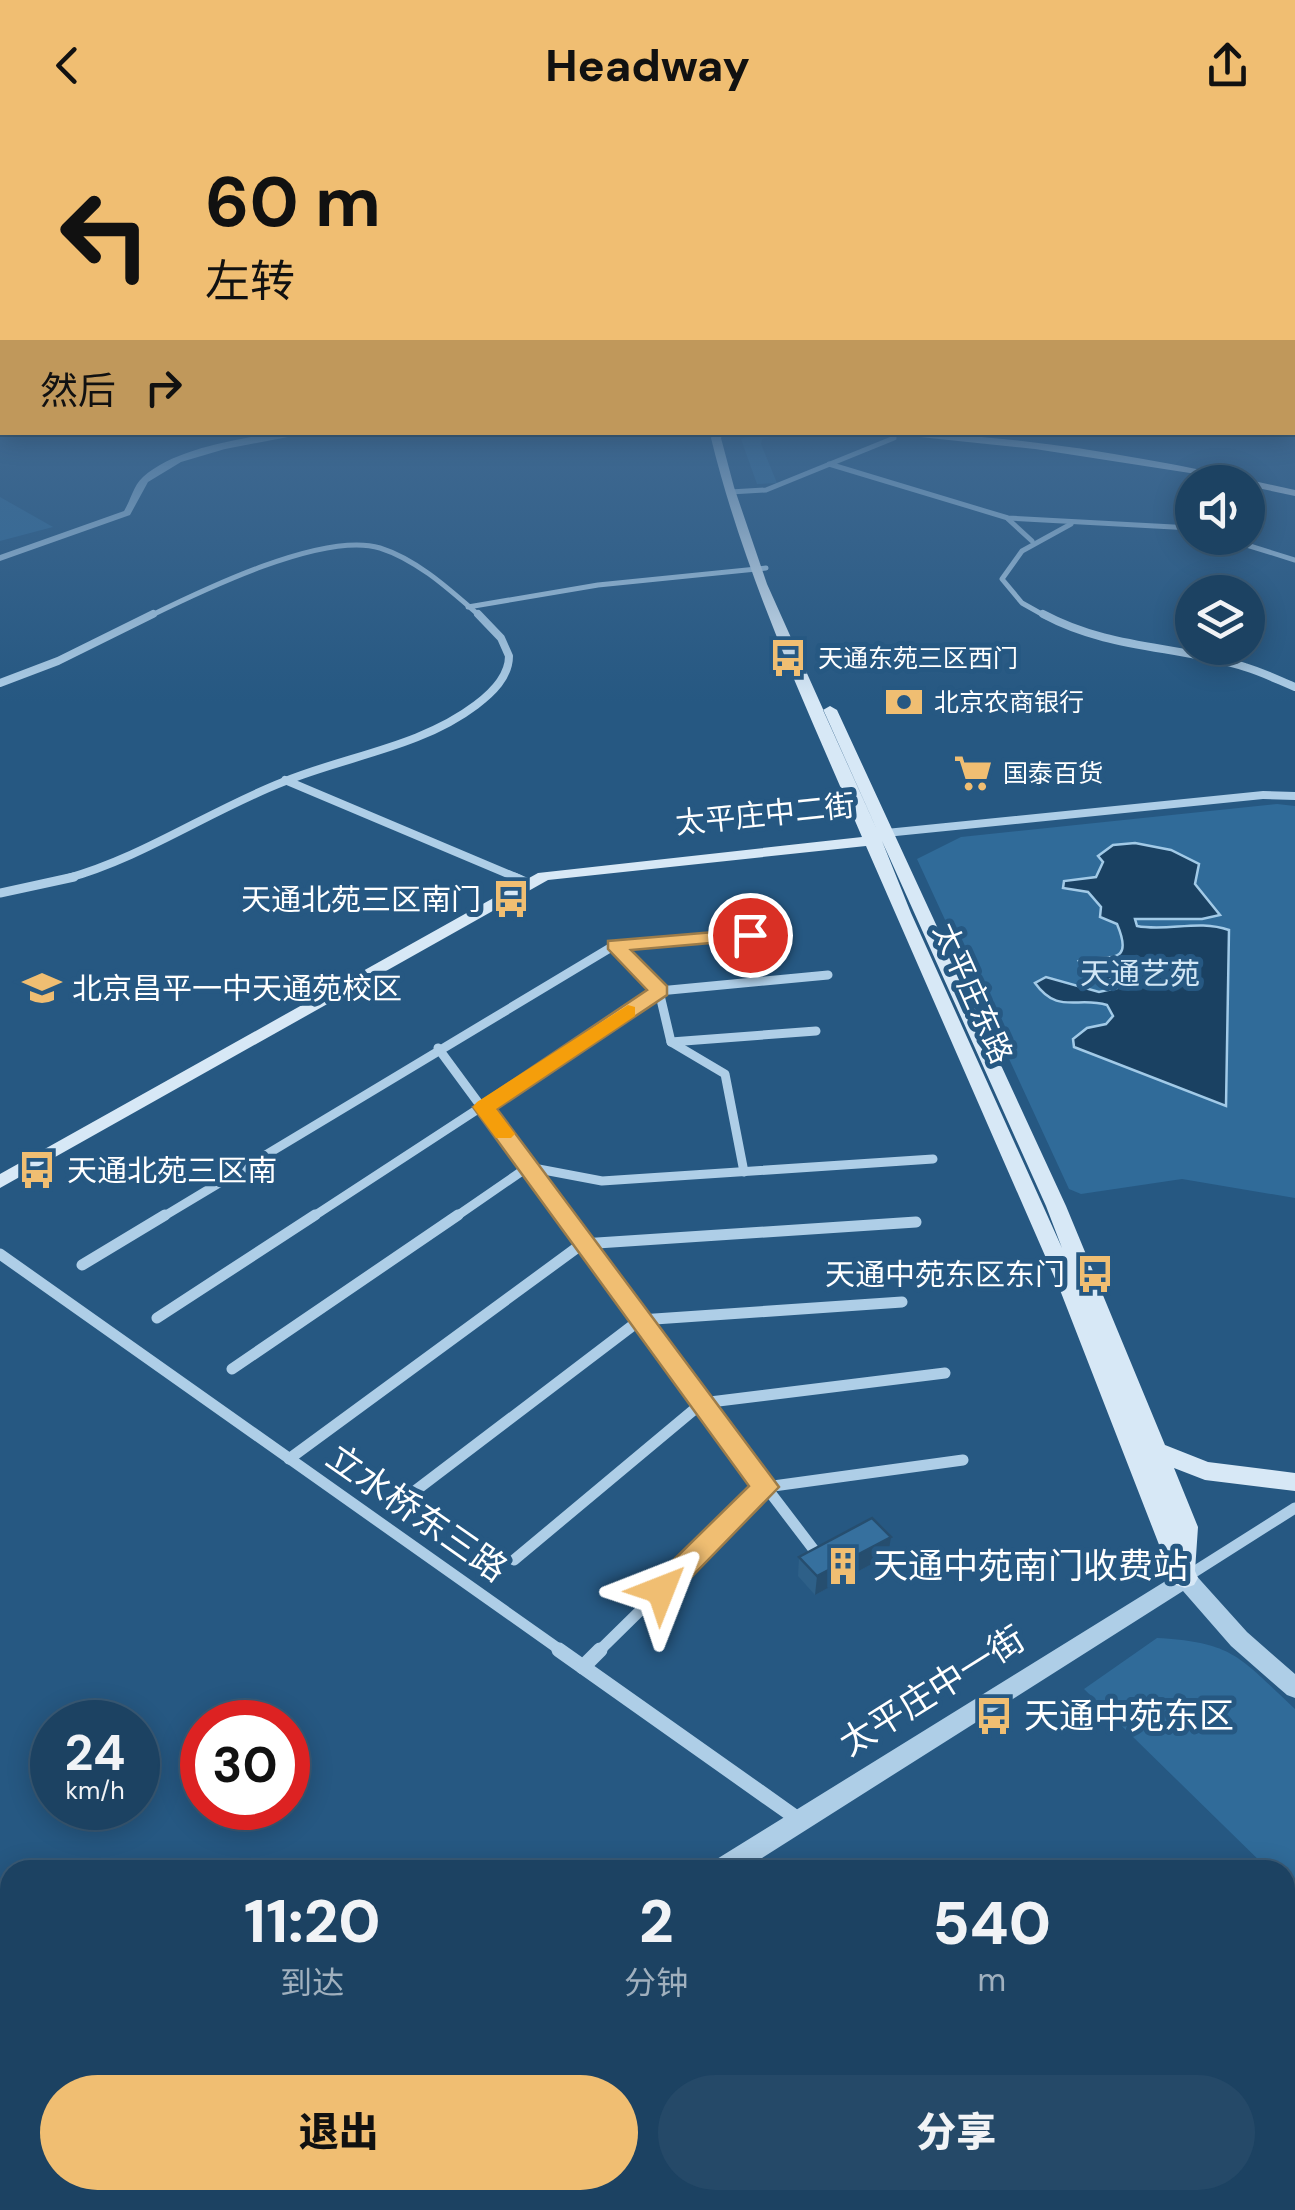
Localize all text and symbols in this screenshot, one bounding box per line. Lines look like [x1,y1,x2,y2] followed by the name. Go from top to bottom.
[545,36,750,95] text: Headway
[40,38,95,93] icon: back
[1200,38,1255,93] icon: share
[205,157,381,248] text: 60 m
[40,170,170,300] icon: left
[205,252,295,311] text: 左转
[136,360,191,415] icon: right
[40,366,116,416] text: 然后
[1175,465,1265,665] map controls
[1175,465,1265,555] button: sound
[1175,575,1265,665] button: layers
[767,637,809,679] bus stop icon: 天通东苑三区西门
[818,642,1018,675] place label: 天通东苑三区西门
[883,681,925,723] bank icon: 北京农商银行
[934,686,1084,719] place label: 北京农商银行
[952,752,994,794] supermarket icon: 国泰百货
[1003,757,1103,790] place label: 国泰百货
[673,785,857,843] street label: 太平庄中二街
[490,878,532,920] bus stop icon: 天通北苑三区南门
[241,880,481,919] place label: 天通北苑三区南门
[708,893,793,978] pin
[723,908,778,963] icon: arrive
[925,917,1021,1069] street label: 太平庄东路
[1080,954,1200,993] park label: 天通艺苑
[21,967,63,1009] school or university icon: 北京昌平一中天通苑校区
[72,969,402,1008] place label: 北京昌平一中天通苑校区
[16,1149,58,1191] bus stop icon: 天通北苑三区南
[67,1151,277,1190] place label: 天通北苑三区南
[1074,1253,1116,1295] bus stop icon: 天通中苑东区东门
[825,1255,1065,1294] place label: 天通中苑东区东门
[318,1434,516,1592] street label: 立水桥东三路
[609,1538,713,1642] position arrow
[873,1543,1188,1589] place label: 天通中苑南门收费站
[822,1545,864,1587] building icon: 天通中苑南门收费站
[831,1616,1033,1766] street label: 太平庄中一街
[1024,1693,1234,1739] place label: 天通中苑东区
[973,1695,1015,1737] bus stop icon: 天通中苑东区
[180,1700,310,1830] speed limit sign: 30
[65,1720,126,1786] text: 24
[65,1774,125,1807] text: km/h
[244,1882,381,1961] text: 11:20
[639,1882,674,1961] text: 2
[932,1884,1051,1963] text: 540
[977,1959,1006,2001] text: m
[280,1962,344,2004] text: 到达
[624,1962,688,2004] text: 分钟
[40,2075,638,2190] button: 退出
[658,2075,1255,2190] button: 分享

